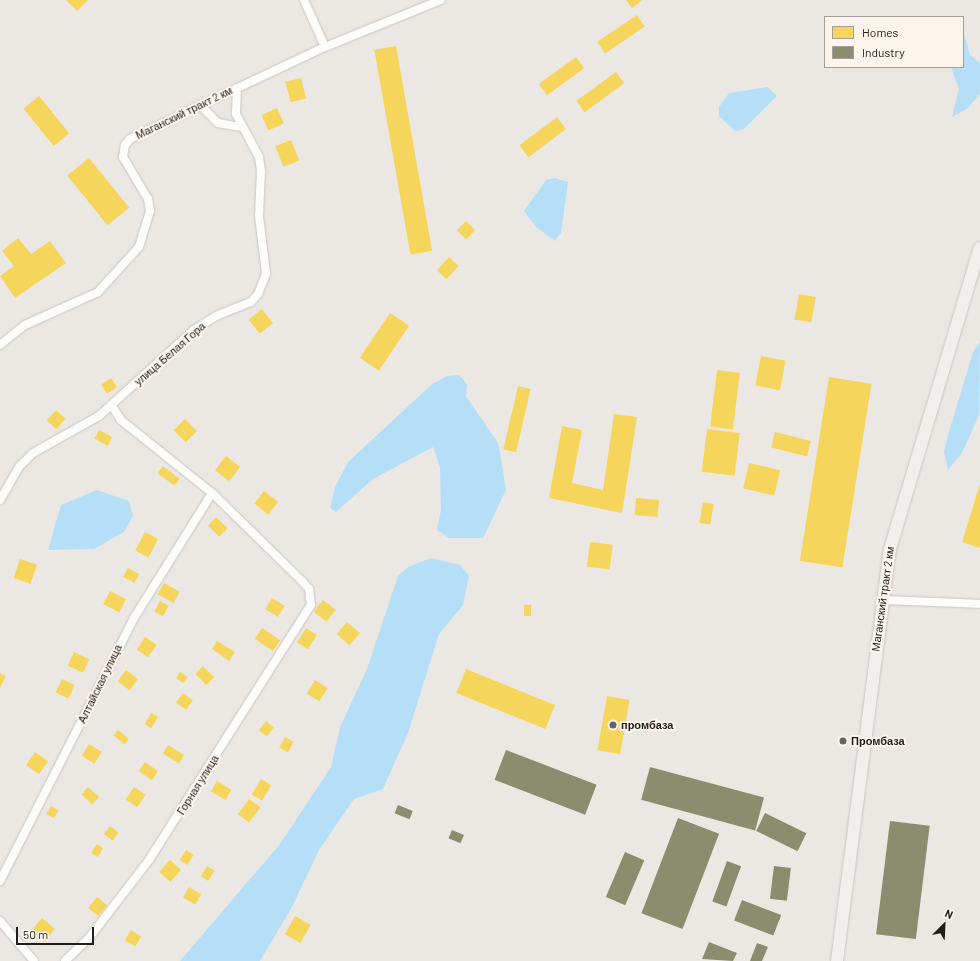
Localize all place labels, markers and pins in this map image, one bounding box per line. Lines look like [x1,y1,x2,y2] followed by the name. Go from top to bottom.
[621,718,673,732] place label: промбаза
[608,720,618,730] marker: промбаза
[851,734,905,748] place label: Промбаза
[838,736,848,746] marker: Промбаза

